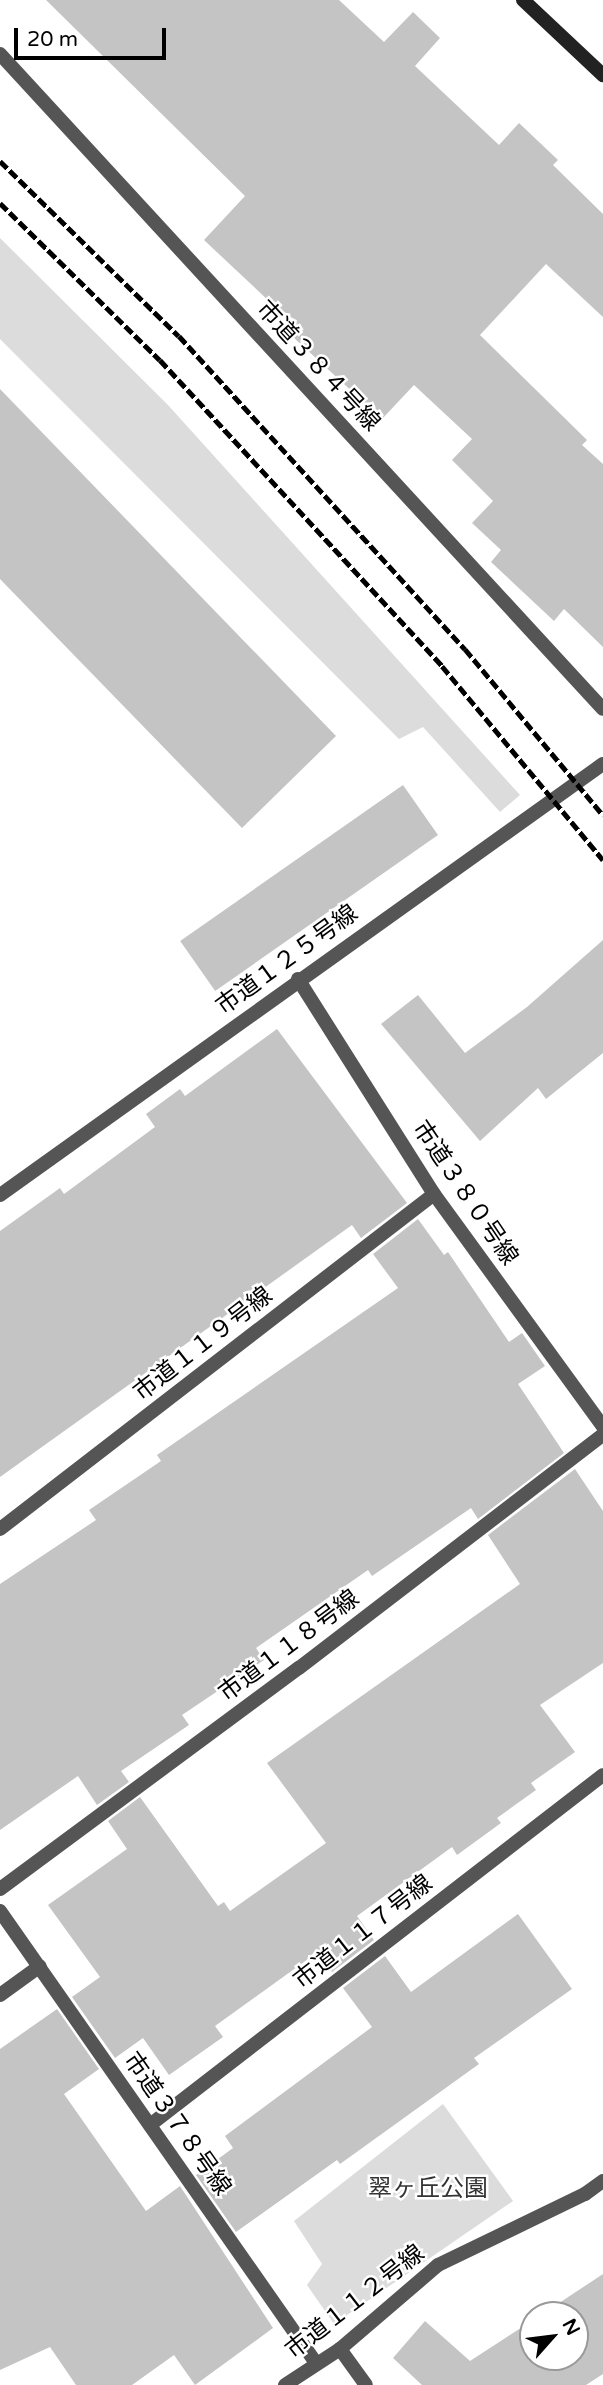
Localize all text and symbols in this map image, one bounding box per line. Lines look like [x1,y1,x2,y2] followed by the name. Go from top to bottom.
[18,14,170,58] scale bar
[27,27,78,52] text: 20 m
[250,295,386,437] street label: 市道３８４号線
[211,899,363,1021] street label: 市道１２５号線
[406,1115,524,1271] street label: 市道３８０号線
[128,1281,278,1407] street label: 市道１１９号線
[213,1584,365,1708] street label: 市道１１８号線
[288,1869,438,1995] street label: 市道１１７号線
[117,2047,237,2201] street label: 市道３７８号線
[368,2175,488,2203] park label: 翠ヶ丘公園
[280,2239,430,2365] street label: 市道１１２号線
[519,2301,589,2371] north arrow
[557,2315,584,2339] text: N

